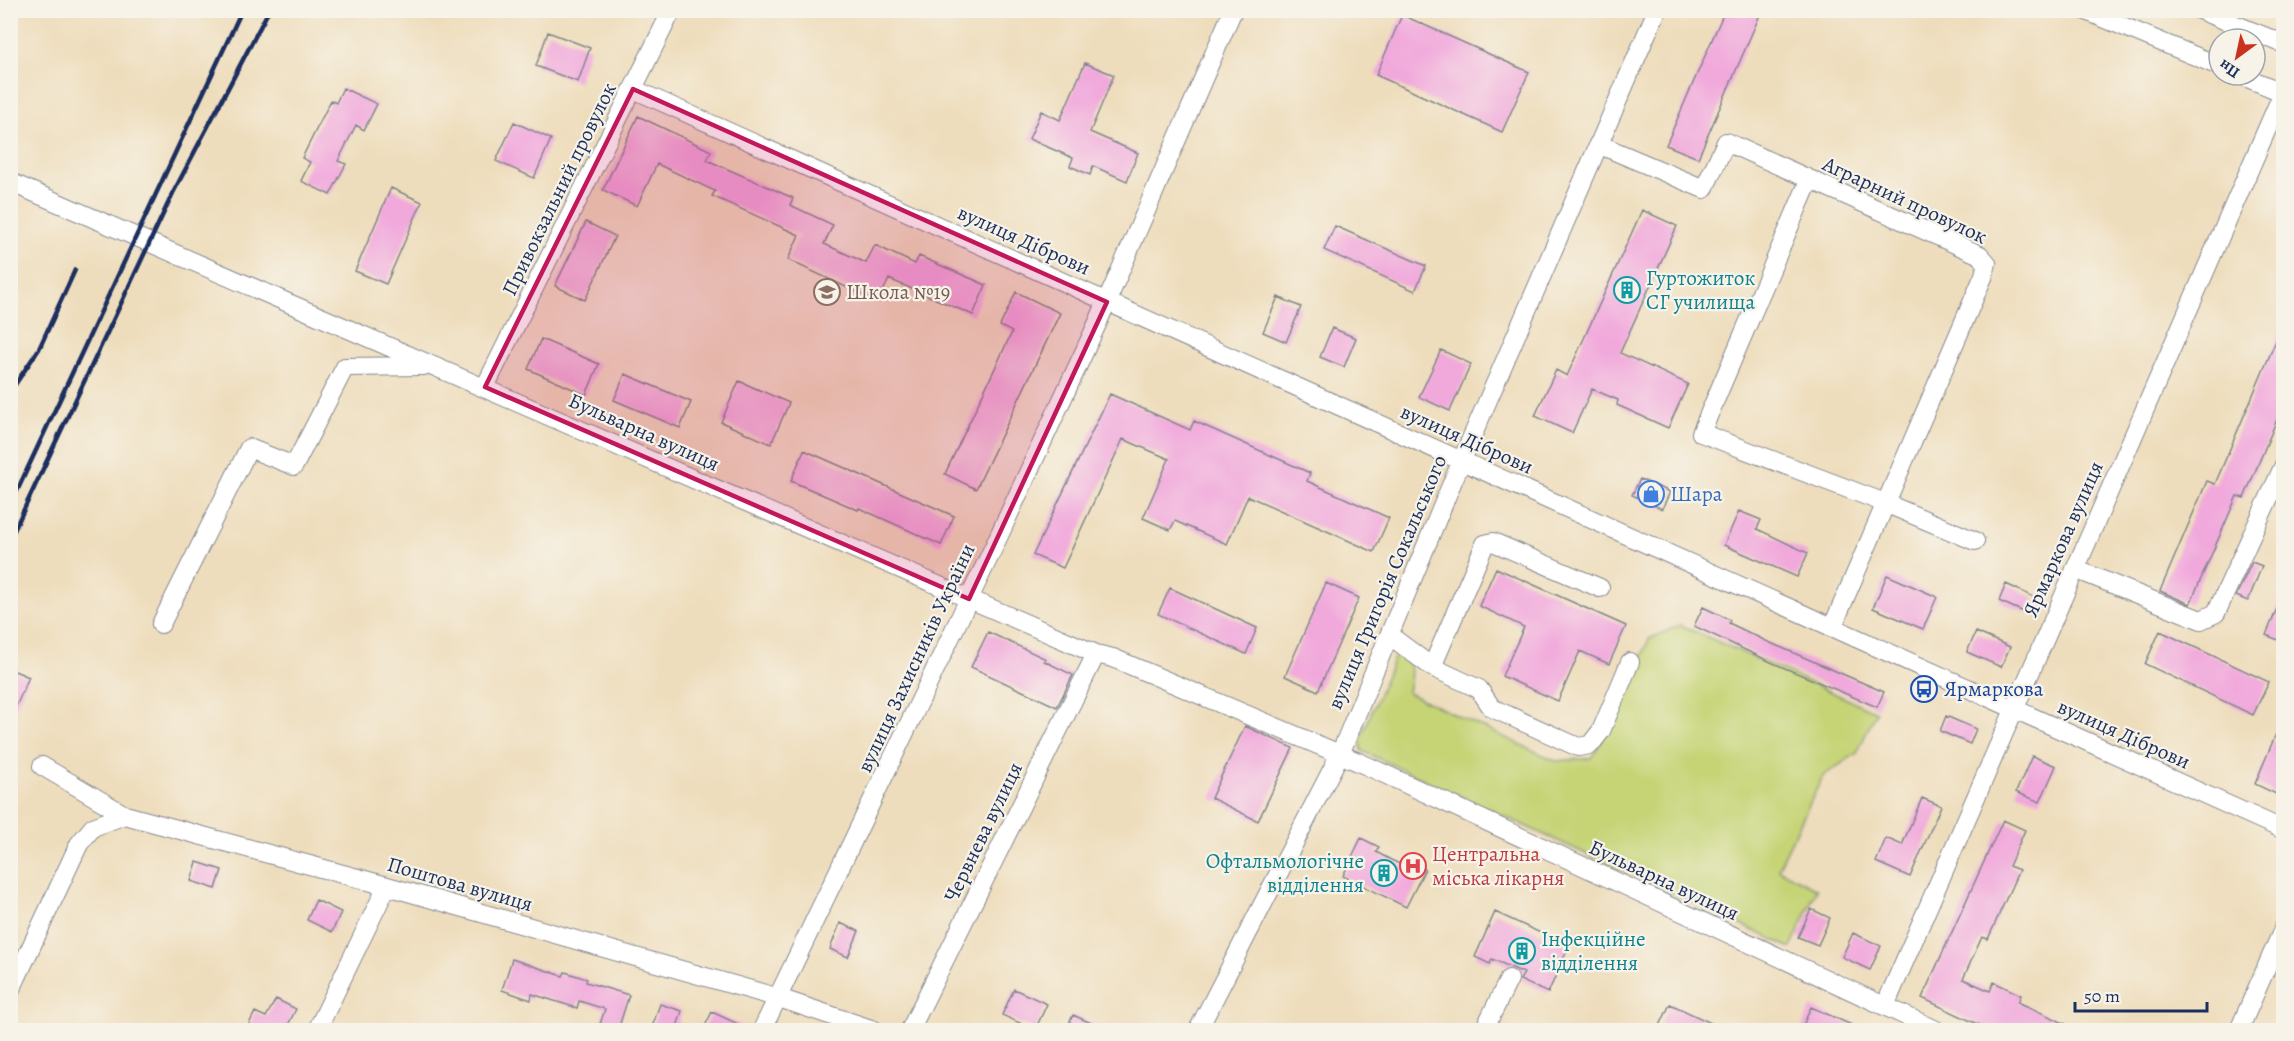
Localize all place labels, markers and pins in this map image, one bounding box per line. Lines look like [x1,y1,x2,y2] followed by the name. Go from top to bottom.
[1646,264,1756,316] place label: Гуртожиток СГ училища
[1612,275,1642,305] building icon: Гуртожиток СГ училища
[812,277,842,307] school or university icon: Школа №19
[846,278,950,306] place label: Школа №19
[1636,479,1666,509] shop icon: Шара
[1670,480,1723,508] place label: Шара
[1909,674,1939,704] bus stop icon: Ярмаркова
[1944,675,2044,703] place label: Ярмаркова
[1432,840,1565,892] place label: Центральна міська лікарня
[1206,847,1364,899] place label: Офтальмологічне відділення
[1398,851,1428,881] hospital icon: Центральна міська лікарня
[1369,858,1399,888] building icon: Офтальмологічне відділення
[1541,925,1646,977] place label: Інфекційне відділення
[1507,936,1537,966] building icon: Інфекційне відділення

